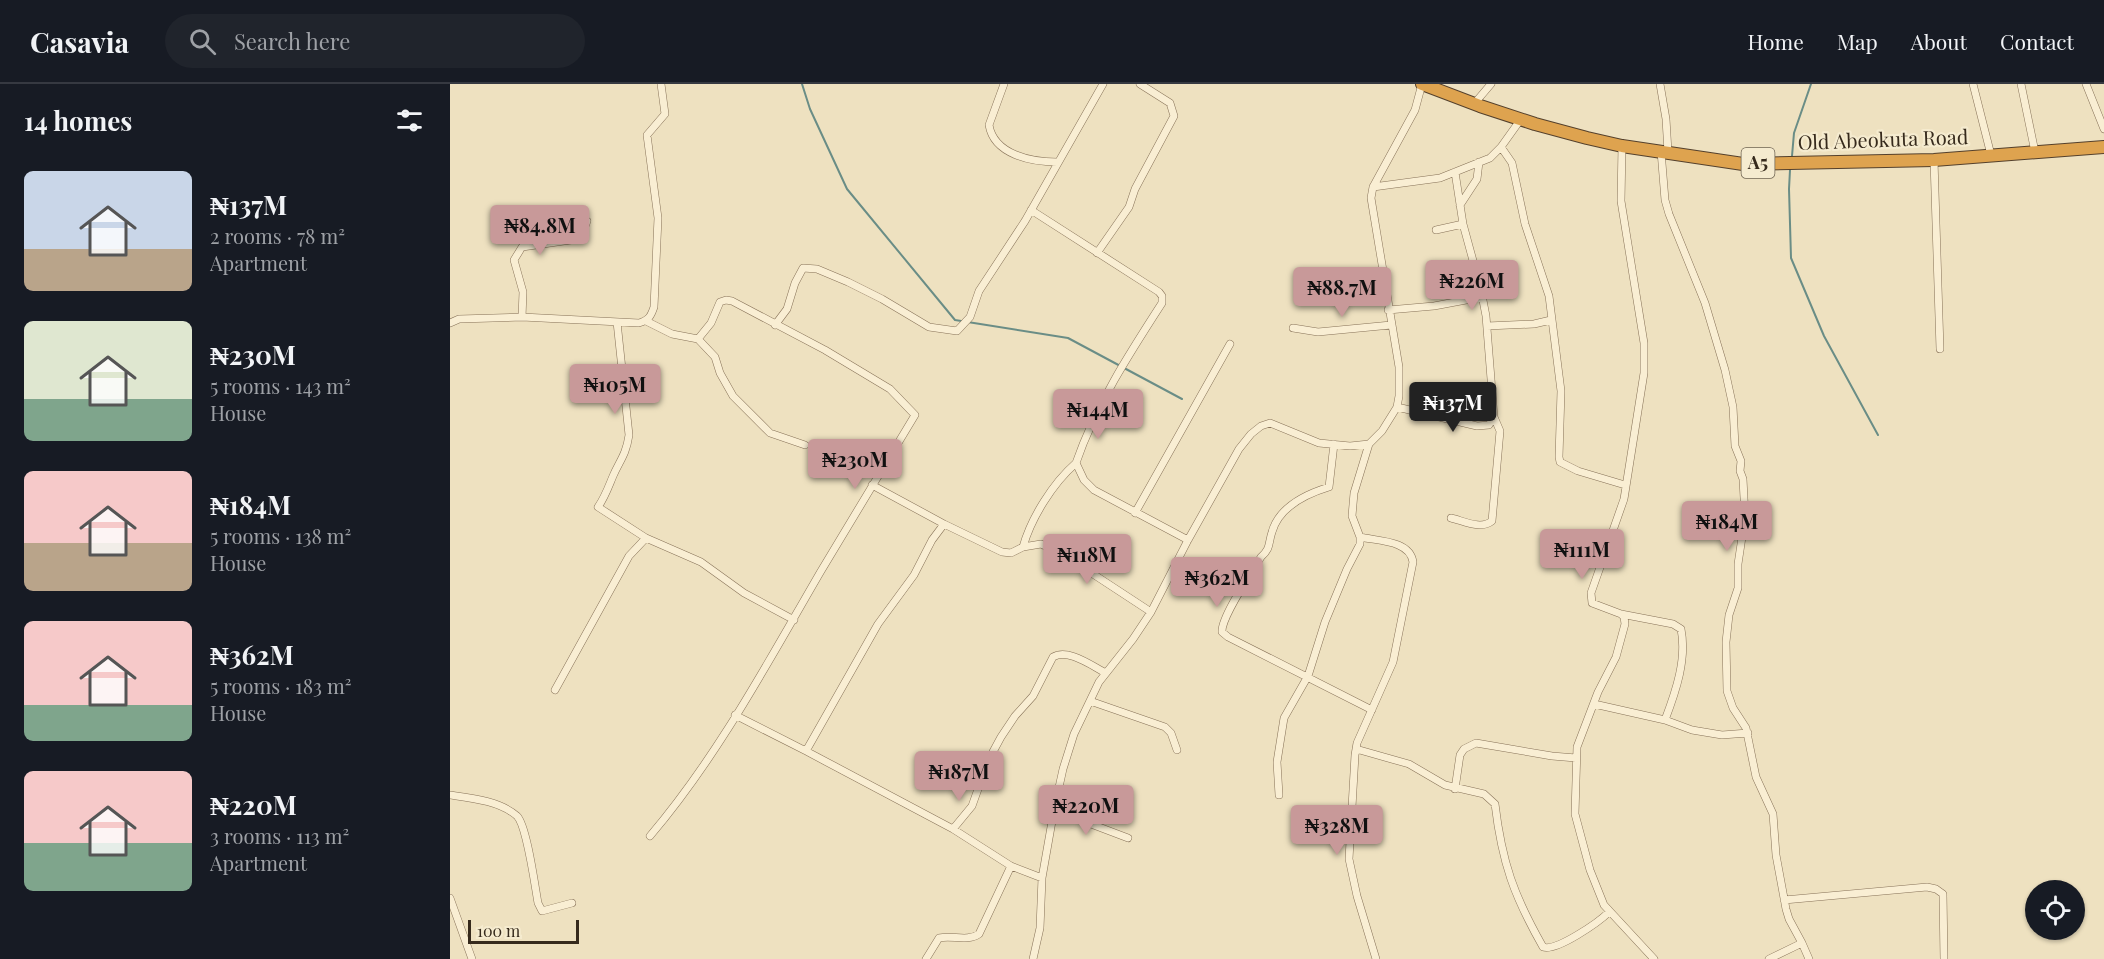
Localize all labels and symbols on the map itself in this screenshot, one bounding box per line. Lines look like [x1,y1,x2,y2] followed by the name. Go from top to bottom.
[1797,122,1969,155] street label: Old Abeokuta Road
[1742,148,1774,178] road number: A5
[491,205,589,256] pin: ₦84.8M
[1430,260,1514,311] pin: ₦226M
[1293,267,1391,318] pin: ₦88.7M
[573,364,657,415] pin: ₦105M
[1411,382,1495,433] pin: ₦137M
[1056,389,1140,440] pin: ₦144M
[813,439,897,490] pin: ₦230M
[1685,501,1769,552] pin: ₦184M
[1540,529,1624,580] pin: ₦111M
[1045,534,1129,585] pin: ₦118M
[1175,557,1259,608] pin: ₦362M
[917,751,1001,802] pin: ₦187M
[1044,785,1128,836] pin: ₦220M
[1295,805,1379,856] pin: ₦328M
[468,917,579,944] scale bar

